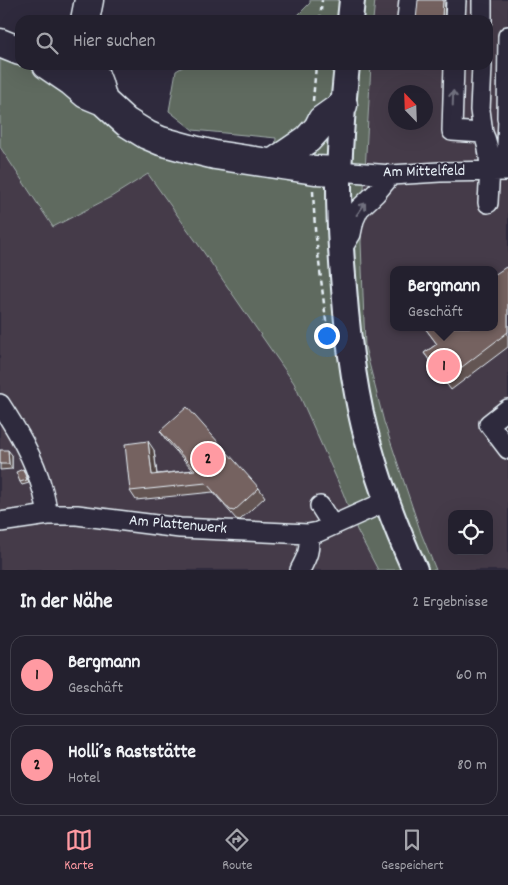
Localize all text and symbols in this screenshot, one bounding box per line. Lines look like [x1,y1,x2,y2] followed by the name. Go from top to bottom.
[15,15,493,70] search box
[33,29,61,57] icon: search
[73,29,156,56] text: Hier suchen
[388,85,433,130] north arrow
[448,90,458,106] one-way arrow
[383,160,465,184] street label: Am Mittelfeld
[356,202,366,216] one-way arrow
[390,266,498,331] popup
[408,274,480,301] text: Bergmann
[408,301,463,324] text: Geschäft
[314,323,340,349] your location
[428,347,460,385] pin: 1
[192,440,224,478] pin: 2
[128,509,228,541] street label: Am Plattenwerk
[448,510,493,555] map controls
[448,510,493,555] button: locate
[20,588,112,618] text: In der Nähe
[412,591,488,614] text: 2 Ergebnisse
[68,650,140,677] text: Bergmann
[35,664,39,687] text: 1
[456,664,487,687] text: 60 m
[68,677,123,700] text: Geschäft
[68,740,196,767] text: Holli´s Raststätte
[34,754,41,777] text: 2
[457,754,487,777] text: 80 m
[68,767,100,790] text: Hotel
[64,826,94,876] tab: Karte
[222,826,253,876] tab: Route
[381,826,444,876] tab: Gespeichert

